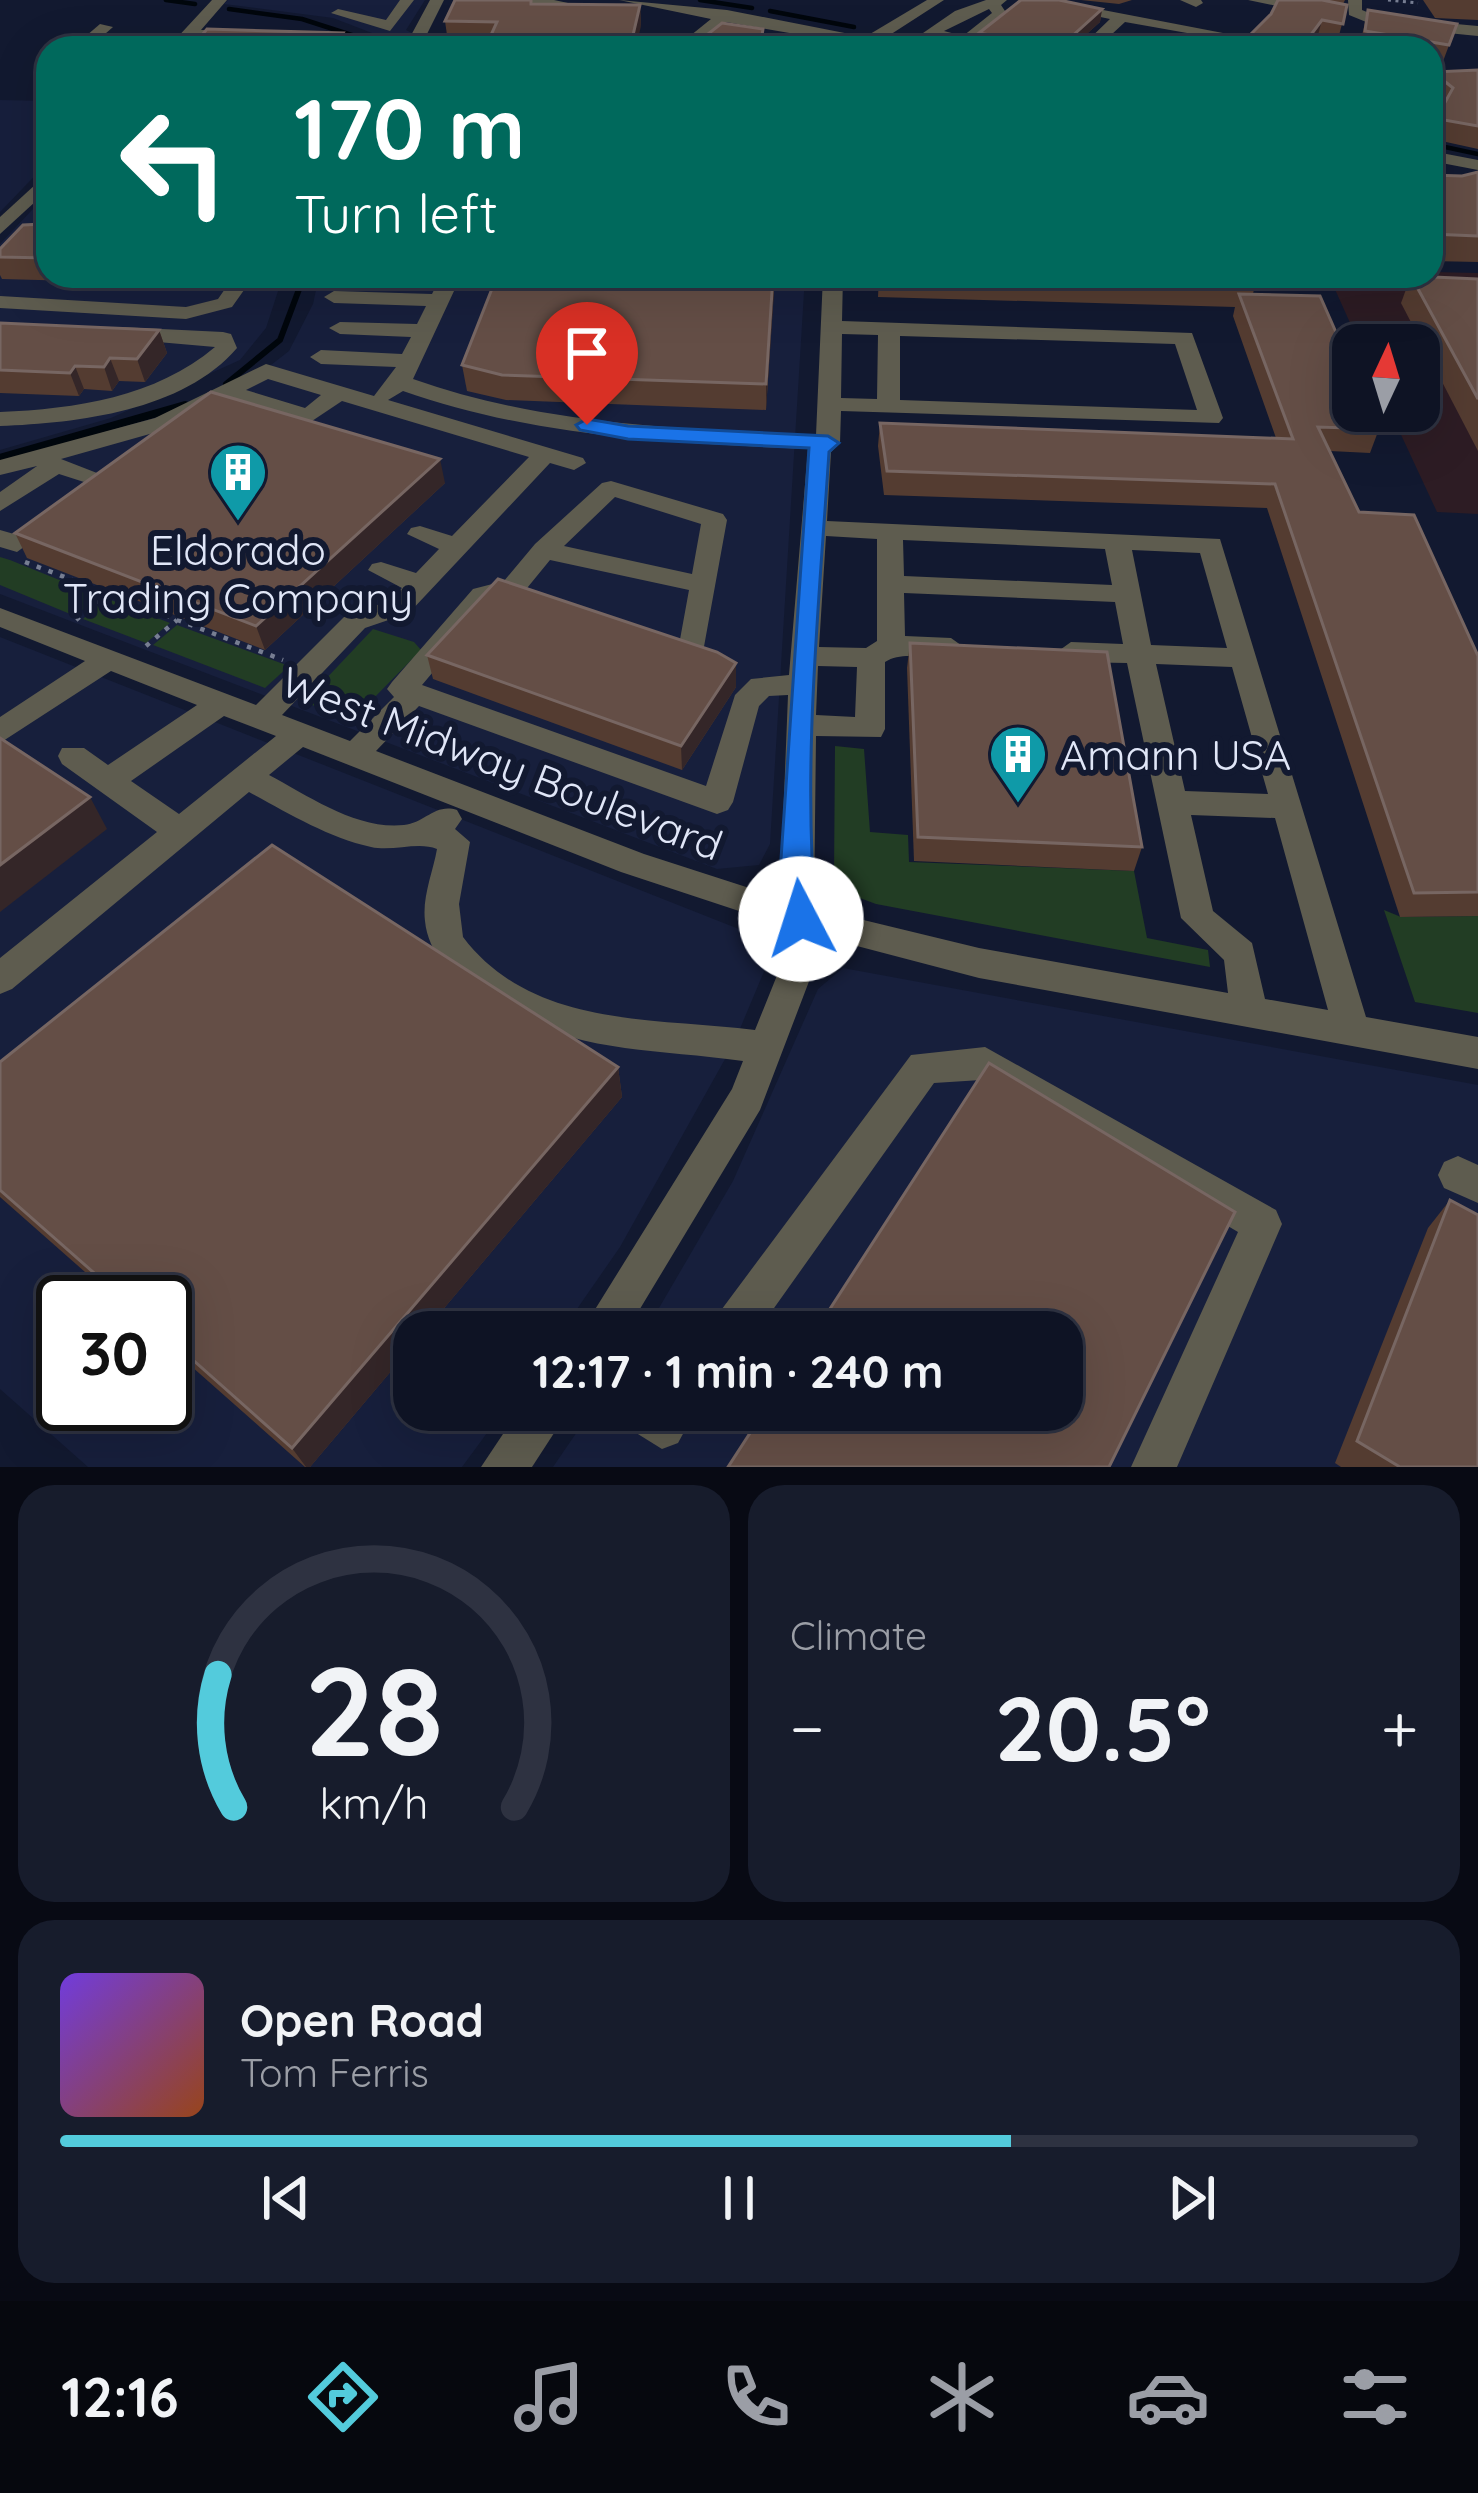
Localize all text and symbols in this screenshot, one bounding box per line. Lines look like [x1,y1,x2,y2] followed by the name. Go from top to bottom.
[294,75,525,180] text: 170 m
[96,84,252,240] icon: left
[294,179,498,247] text: Turn left
[536,302,638,425] pin
[554,320,620,386] icon: arrive
[1332,324,1440,432] north arrow
[1332,324,1440,432] map controls
[207,441,269,523] building icon: Eldorado Trading Company
[63,523,413,624] place label: Eldorado Trading Company
[274,654,730,872] street label: West Midway Boulevard
[987,723,1049,805] building icon: Amann USA
[1060,728,1291,781] place label: Amann USA
[738,856,864,982] position arrow
[36,1275,192,1431] speed limit sign: 30
[533,1343,943,1399] text: 12:17 · 1 min · 240 m
[790,1611,927,1660] text: Climate
[304,1631,444,1787] text: 28
[995,1671,1211,1784] text: 20.5°
[790,1686,824,1769] text: −
[1381,1686,1418,1769] text: +
[320,1775,428,1829] text: km/h
[240,1992,484,2048] text: Open Road
[240,2048,429,2097] text: Tom Ferris
[253,2165,319,2231] icon: previous
[706,2165,772,2231] icon: pause
[1159,2165,1225,2231] icon: next
[301,2355,385,2439] icon: directions
[507,2355,591,2439] icon: music
[714,2355,798,2439] icon: phone
[920,2355,1004,2439] icon: climate
[1126,2355,1210,2439] icon: car
[1333,2355,1417,2439] icon: filters
[61,2363,179,2431] text: 12:16

